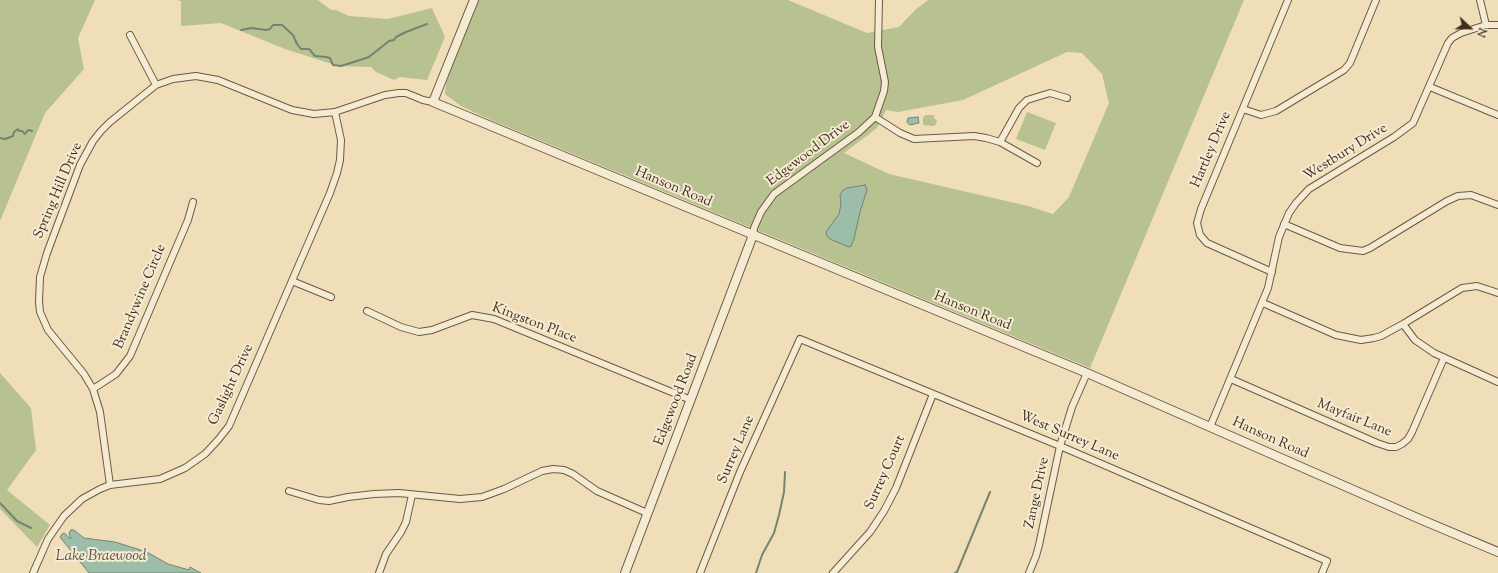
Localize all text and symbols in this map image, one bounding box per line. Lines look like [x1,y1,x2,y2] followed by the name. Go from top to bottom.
[1450,8,1490,48] north arrow
[1472,25,1490,40] text: N
[1188,109,1236,191] street label: Hartley Drive
[764,117,854,191] street label: Edgewood Drive
[1301,121,1391,185] street label: Westbury Drive
[31,140,87,242] street label: Spring Hill Drive
[632,164,714,212] street label: Hanson Road
[111,242,171,352] street label: Brandywine Circle
[931,289,1013,335] street label: Hanson Road
[489,300,579,348] street label: Kingston Place
[206,342,258,428] street label: Gaslight Drive
[652,352,702,448] street label: Edgewood Road
[1314,396,1394,442] street label: Mayfair Lane
[1017,408,1121,466] street label: West Surrey Lane
[715,413,759,487] street label: Surrey Lane
[1229,415,1311,463] street label: Hanson Road
[862,433,910,513] street label: Surrey Court
[1022,456,1054,530] street label: Zange Drive
[56,548,146,566] water label: Lake Braewood

